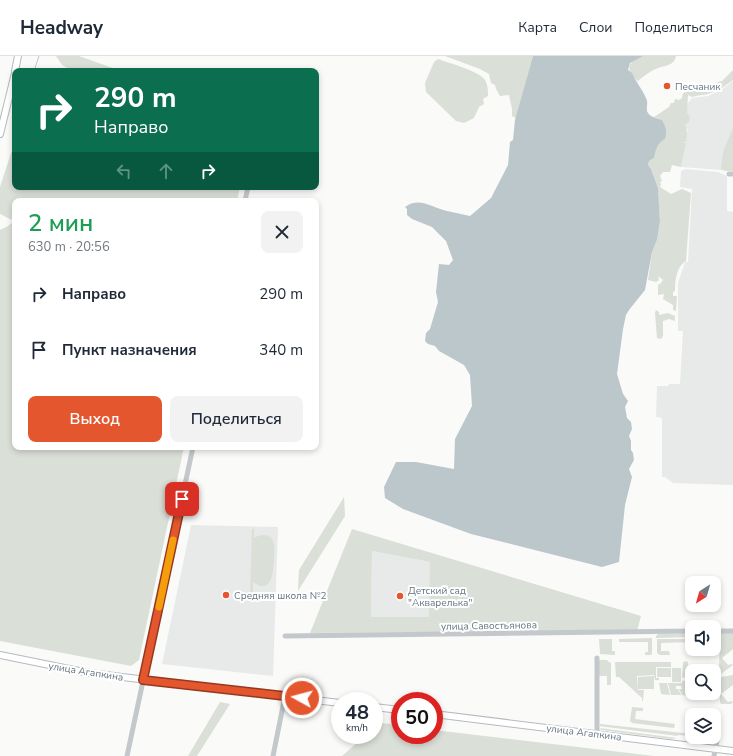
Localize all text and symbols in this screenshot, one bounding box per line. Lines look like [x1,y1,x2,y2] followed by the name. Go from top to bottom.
[20,15,103,41] text: Headway
[518,18,557,37] text: Карта
[579,18,613,37] text: Слои
[635,18,713,37] text: Поделиться
[94,79,177,117] text: 290 m
[675,80,721,94] place label: Песчаник
[662,81,672,91] marker: Песчаник
[28,84,80,136] icon: right
[94,115,168,139] text: Направо
[113,160,135,182] icon: left
[155,160,177,182] icon: ahead
[197,160,219,182] icon: right
[28,207,93,239] text: 2 мин
[261,211,303,253] button: close
[28,238,110,256] text: 630 m · 20:56
[28,283,50,305] icon: right
[62,284,126,304] text: Направо
[259,284,303,304] text: 290 m
[28,339,50,361] icon: arrive
[62,340,197,360] text: Пункт назначения
[259,340,303,360] text: 340 m
[28,396,162,442] button: Выход
[170,396,303,442] button: Поделиться
[165,482,199,516] pin
[171,488,193,510] icon: arrive
[685,576,721,612] north arrow
[685,576,721,744] map controls
[408,584,472,610] place label: Детский сад "Акварелька"
[234,589,327,603] place label: Средняя школа №2
[221,590,231,600] marker: Средняя школа №2
[395,591,405,601] marker: Детский сад "Акварелька"
[441,618,537,634] street label: улица Савостьянова
[685,620,721,656] button: sound
[47,659,124,685] street label: улица Агапкина
[685,664,721,700] button: search
[281,677,323,719] position arrow
[391,692,443,744] speed limit sign: 50
[345,699,369,726] text: 48
[685,708,721,744] button: layers
[346,721,368,735] text: km/h
[545,721,622,745] street label: улица Агапкина

